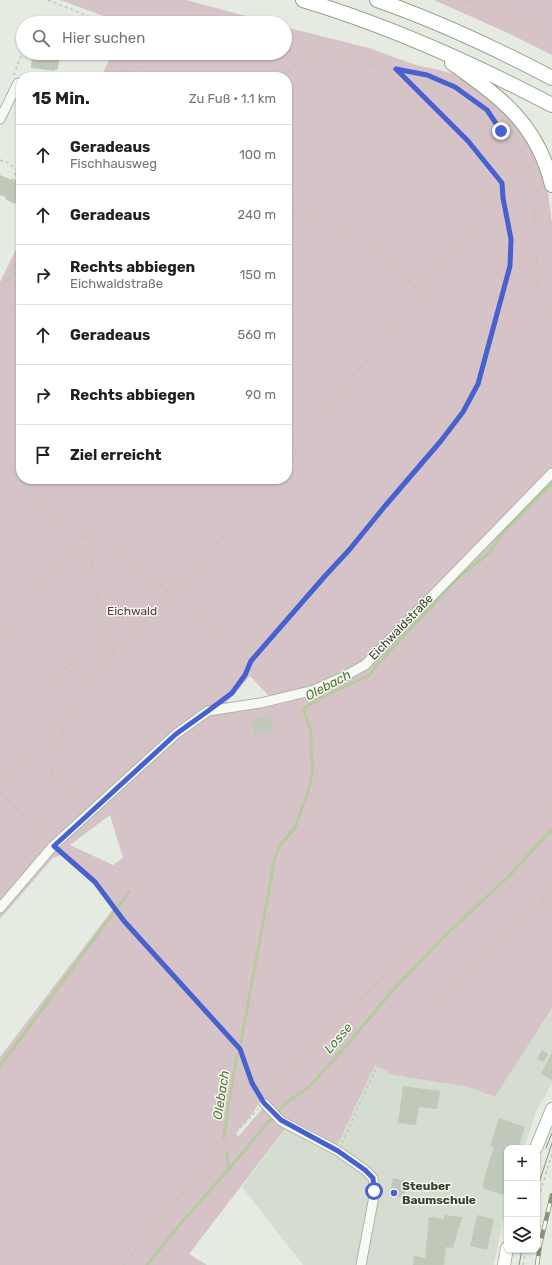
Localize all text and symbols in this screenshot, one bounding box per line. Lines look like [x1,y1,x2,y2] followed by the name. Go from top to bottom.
[16,16,292,60] search box
[30,27,52,49] icon: search
[62,29,145,47] text: Hier suchen
[32,88,90,108] text: 15 Min.
[189,91,276,106] text: Zu Fuß · 1.1 km
[492,122,510,140] route end
[70,138,150,156] text: Geradeaus
[32,144,54,166] icon: ahead
[239,147,276,162] text: 100 m
[70,156,157,171] text: Fischhausweg
[32,204,54,226] icon: ahead
[70,206,150,224] text: Geradeaus
[237,207,276,222] text: 240 m
[70,258,195,276] text: Rechts abbiegen
[32,264,54,286] icon: right
[240,267,276,282] text: 150 m
[70,276,163,291] text: Eichwaldstraße
[32,324,54,346] icon: ahead
[70,326,150,344] text: Geradeaus
[237,327,276,342] text: 560 m
[32,384,54,406] icon: right
[70,386,195,404] text: Rechts abbiegen
[245,387,276,402] text: 90 m
[32,444,54,466] icon: arrive
[70,446,162,464] text: Ziel erreicht
[366,591,436,663] street label: Eichwaldstraße
[107,604,157,618] park label: Eichwald
[303,667,354,703] water label: Olebach
[321,1020,355,1056] water label: Losse
[210,1069,232,1121] water label: Olebach
[504,1145,540,1253] map controls
[504,1145,540,1181] button: +
[402,1179,476,1207] place label: Steuber Baumschule
[504,1181,540,1217] button: −
[365,1182,383,1200] route start
[389,1188,399,1198] marker: Steuber Baumschule
[504,1217,540,1253] button: layers

